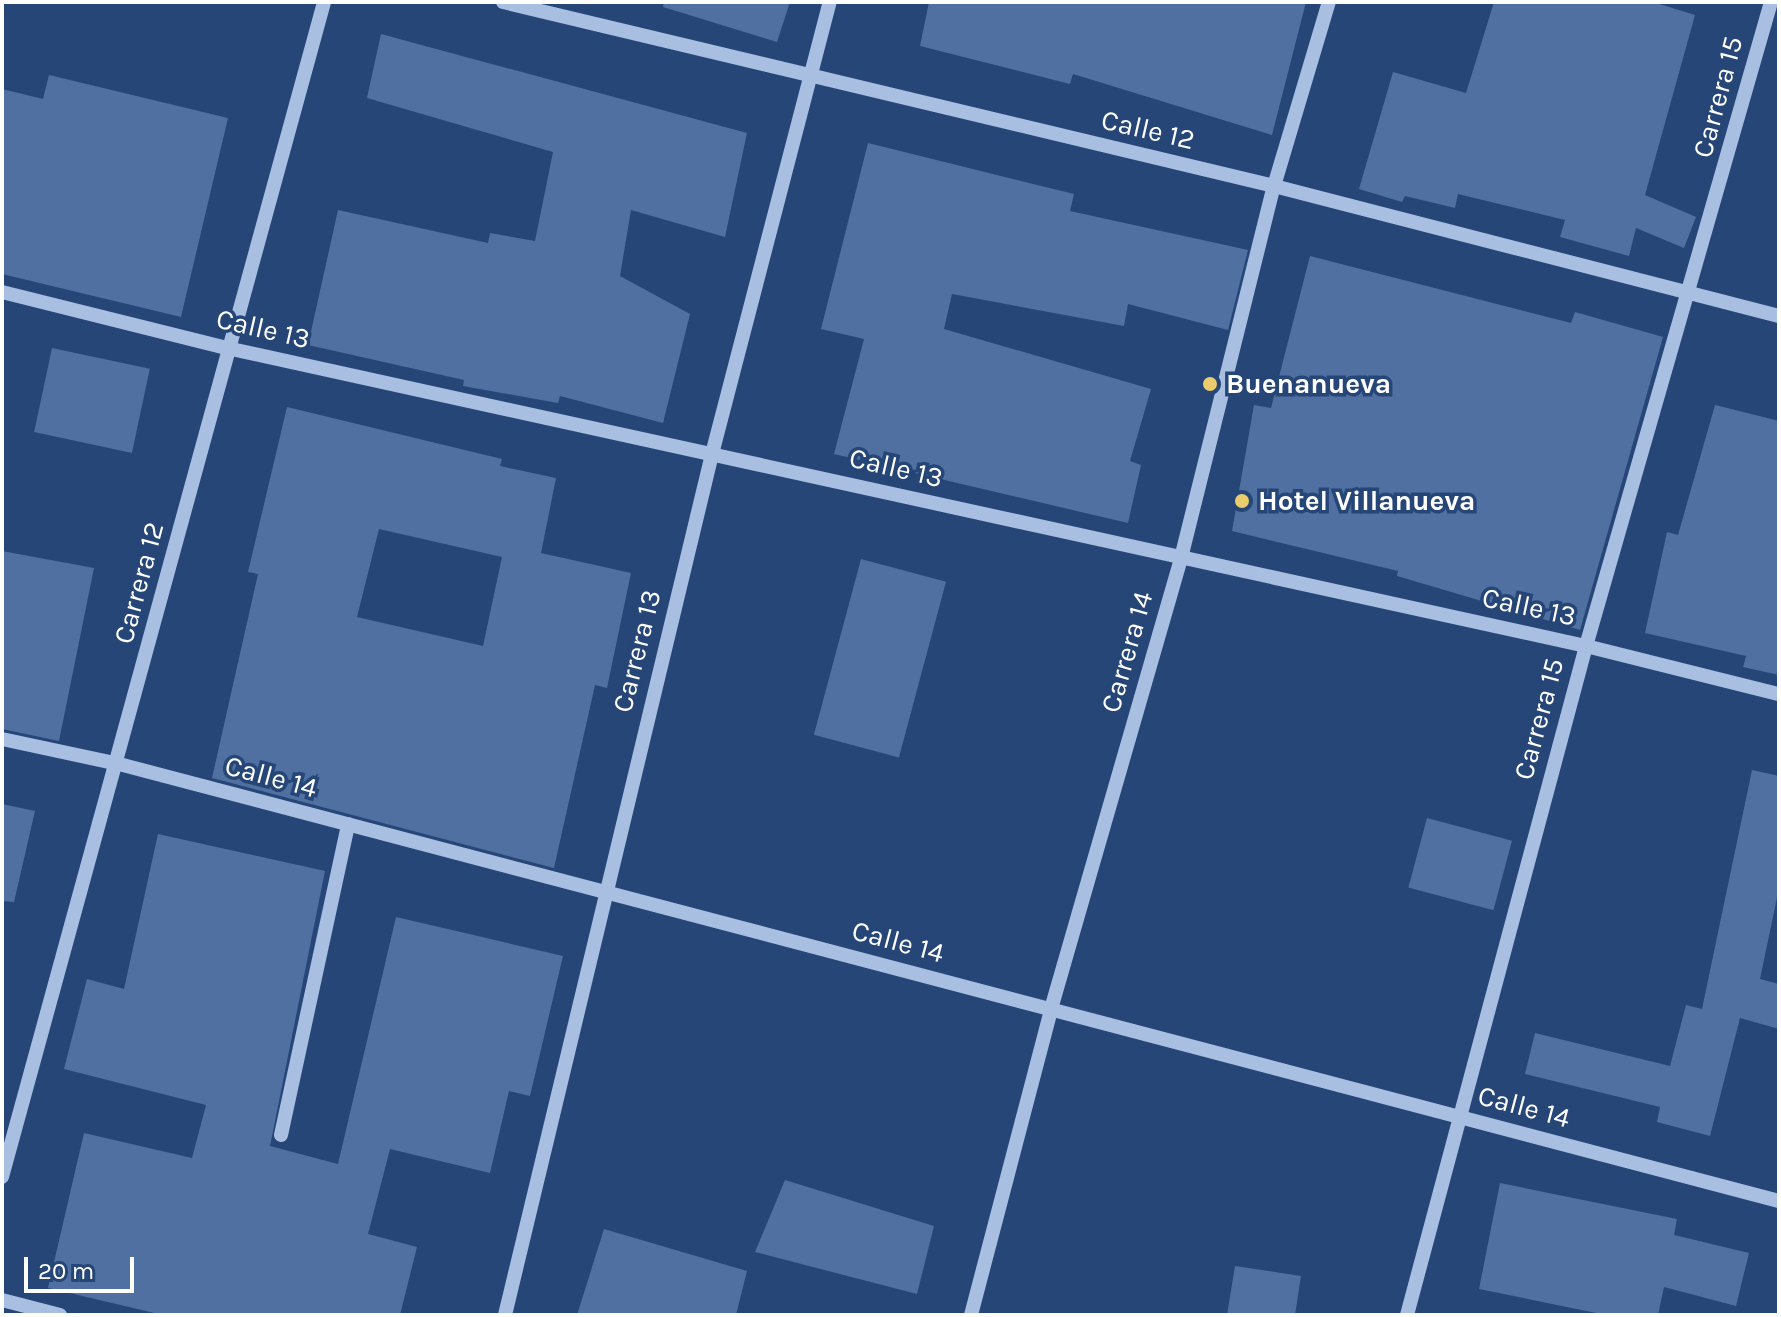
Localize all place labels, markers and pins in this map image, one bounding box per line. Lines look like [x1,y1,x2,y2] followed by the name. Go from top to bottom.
[1226,367,1391,401] place label: Buenanueva
[1201,375,1219,393] marker: Buenanueva
[1258,484,1475,518] place label: Hotel Villanueva
[1233,492,1251,510] marker: Hotel Villanueva

